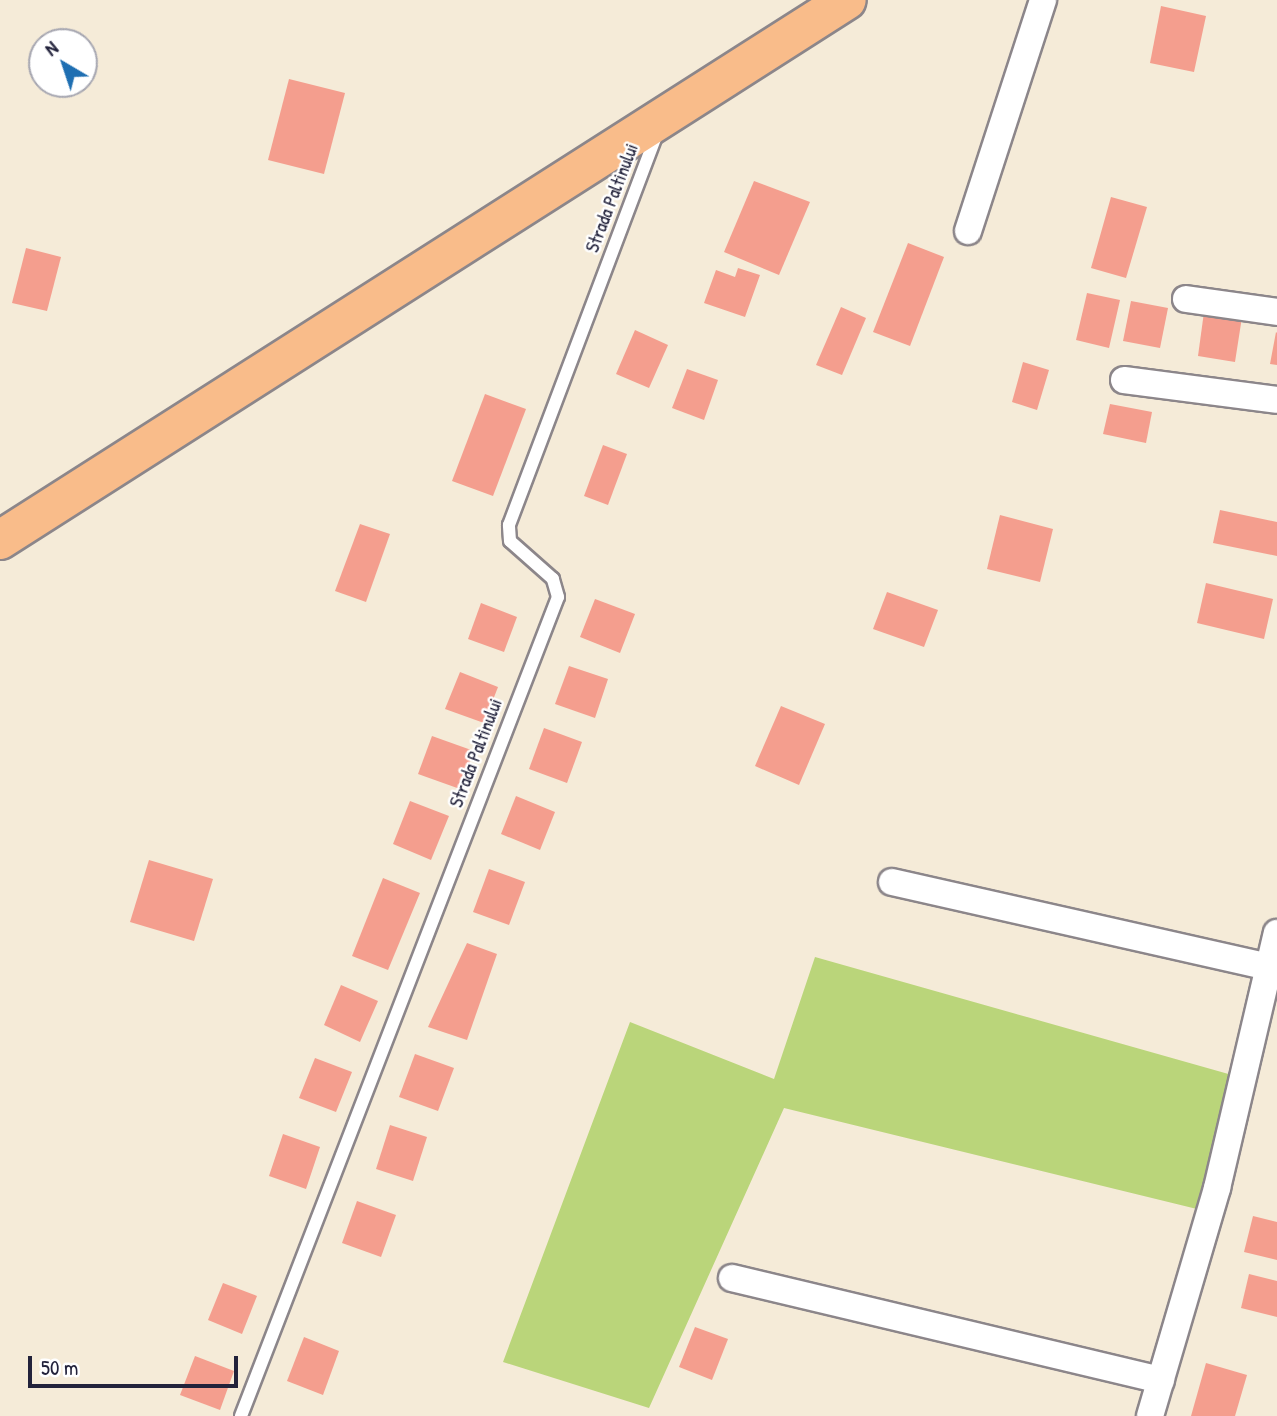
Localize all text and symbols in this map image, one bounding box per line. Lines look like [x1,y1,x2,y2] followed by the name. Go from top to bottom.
[28,28,98,98] north arrow
[39,35,63,62] text: N
[581,140,643,256] street label: Strada Paltinului
[445,695,507,811] street label: Strada Paltinului
[32,1342,242,1386] scale bar
[41,1353,78,1382] text: 50 m

